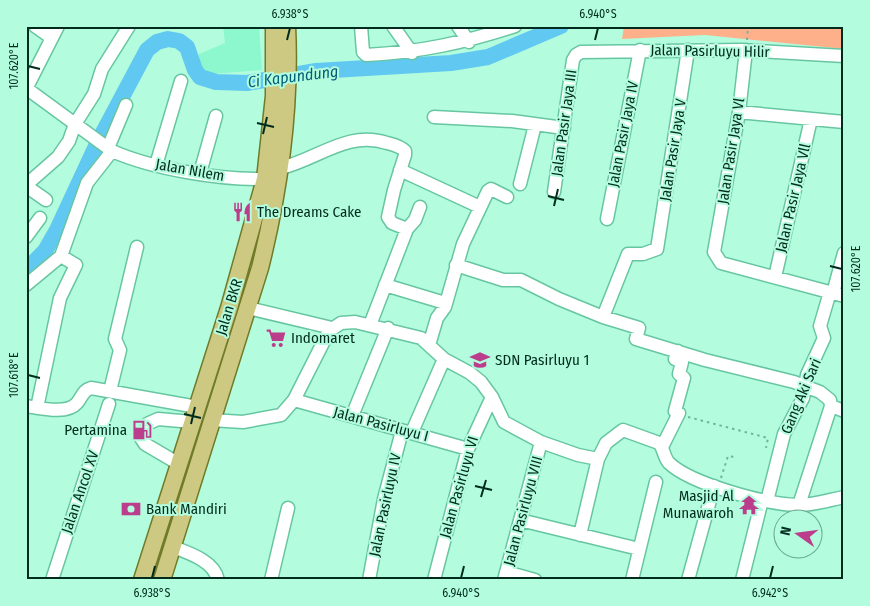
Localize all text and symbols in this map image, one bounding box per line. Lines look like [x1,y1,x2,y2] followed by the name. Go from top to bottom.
[272,7,308,21] text: 6.938°S
[579,7,617,21] text: 6.940°S
[650,41,771,61] street label: Jalan Pasirluyu Hilir
[7,42,21,89] text: 107.620°E
[247,62,339,91] water label: Ci Kapundung
[548,68,580,178] street label: Jalan Pasir Jaya III
[604,79,642,188] street label: Jalan Pasir Jaya IV
[656,97,690,202] street label: Jalan Pasir Jaya V
[714,97,748,205] street label: Jalan Pasir Jaya Vl
[772,142,814,254] street label: Jalan Pasir Jaya Vll
[154,155,226,185] street label: Jalan Nilem
[231,201,253,223] restaurant icon: The Dreams Cake
[257,203,362,221] place label: The Dreams Cake
[849,245,863,292] text: 107.620°E
[212,277,246,337] street label: Jalan BKR
[265,327,287,349] supermarket icon: Indomaret
[291,329,355,347] place label: Indomaret
[469,349,491,371] school or university icon: SDN Pasirluyu 1
[495,351,589,369] place label: SDN Pasirluyu 1
[7,352,21,398] text: 107.618°E
[777,355,825,437] street label: Gang Aki Sari
[332,403,430,445] street label: Jalan Pasirluyu I
[131,419,153,441] fuel station icon: Pertamina
[64,421,127,439] place label: Pertamina
[436,434,482,540] street label: Jalan Pasirluyu VI
[57,448,103,536] street label: Jalan Ancol XV
[365,451,405,558] street label: Jalan Pasirluyu IV
[500,454,546,568] street label: Jalan Pasirluyu VIII
[663,487,734,522] place label: Masjid Al Munawaroh
[738,494,760,516] temple icon: Masjid Al Munawaroh
[120,498,142,520] bank icon: Bank Mandiri
[146,500,227,518] place label: Bank Mandiri
[772,508,822,558] north arrow
[777,525,795,537] text: N
[134,586,170,600] text: 6.938°S
[442,586,480,600] text: 6.940°S
[752,586,788,600] text: 6.942°S

